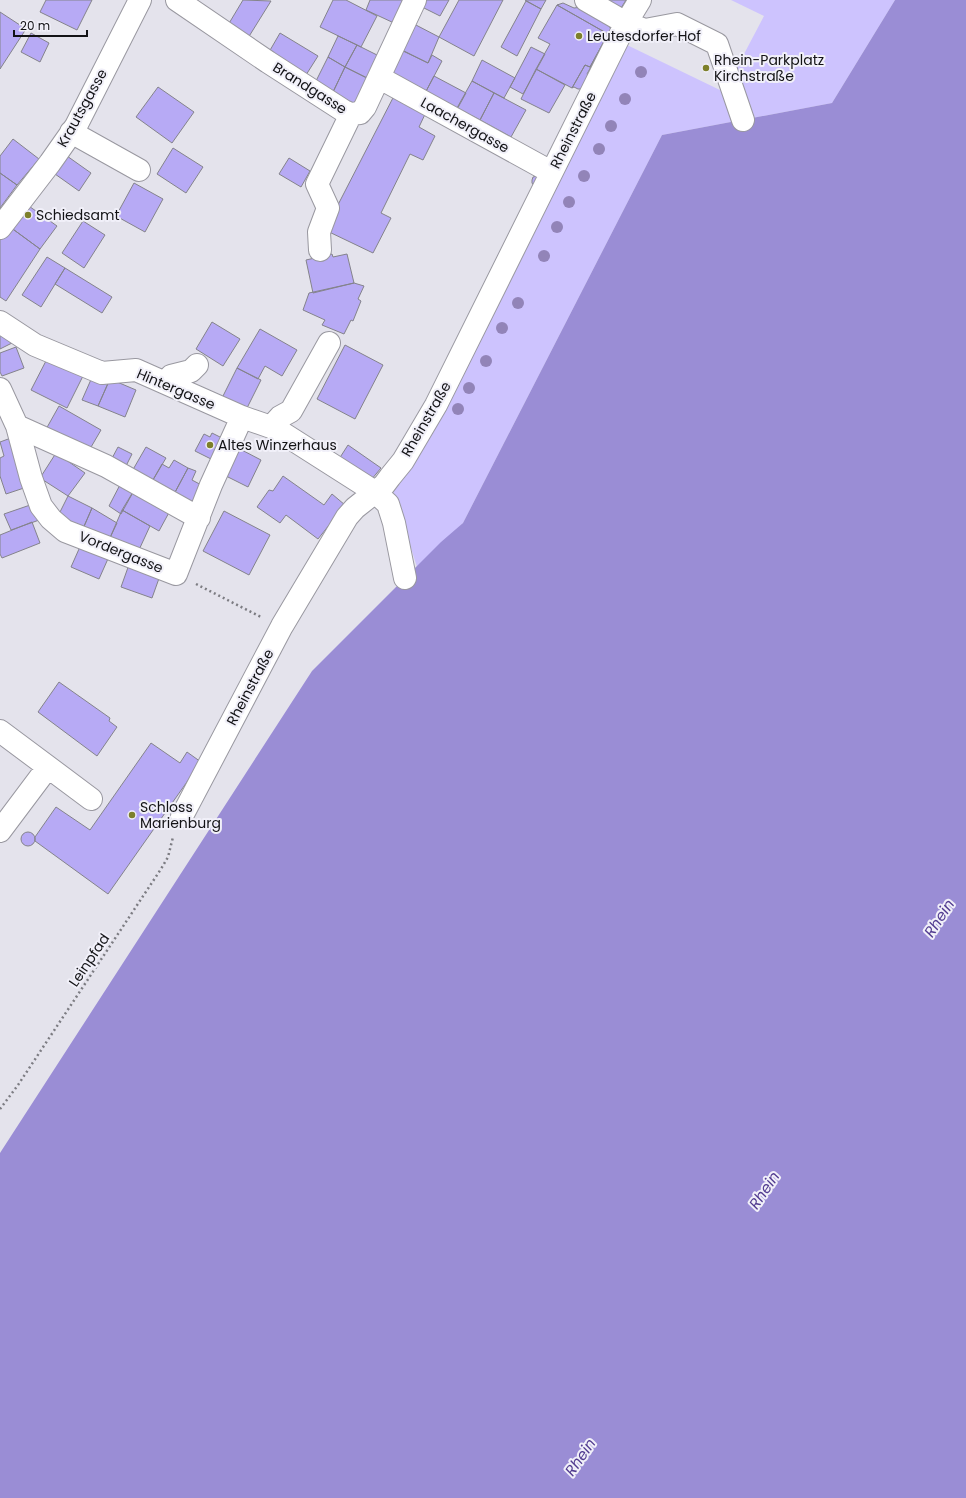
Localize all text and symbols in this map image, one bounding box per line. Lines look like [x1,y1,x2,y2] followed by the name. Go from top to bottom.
[14,12,87,38] scale bar
[20,17,50,34] text: 20 m
[587,26,701,46] place label: Leutesdorfer Hof
[574,31,584,41] marker: Leutesdorfer Hof
[714,50,824,86] place label: Rhein-Parkplatz Kirchstraße
[269,57,351,119] street label: Brandgasse
[701,63,711,73] marker: Rhein-Parkplatz Kirchstraße
[52,65,112,151] street label: Krautsgasse
[545,88,601,172] street label: Rheinstraße
[417,92,513,158] street label: Laachergasse
[36,205,120,225] place label: Schiedsamt
[23,210,33,220] marker: Schiedsamt
[134,364,219,415] street label: Hintergasse
[396,377,456,460] street label: Rheinstraße
[218,435,337,455] place label: Altes Winzerhaus
[205,440,215,450] marker: Altes Winzerhaus
[76,526,166,578] street label: Vordergasse
[221,645,279,729] street label: Rheinstraße
[140,797,221,833] place label: Schloss Marienburg
[127,810,137,820] marker: Schloss Marienburg
[919,895,959,941] water label: Rhein
[64,929,114,991] street label: Leinpfad
[744,1167,784,1213] water label: Rhein
[560,1434,600,1480] water label: Rhein

